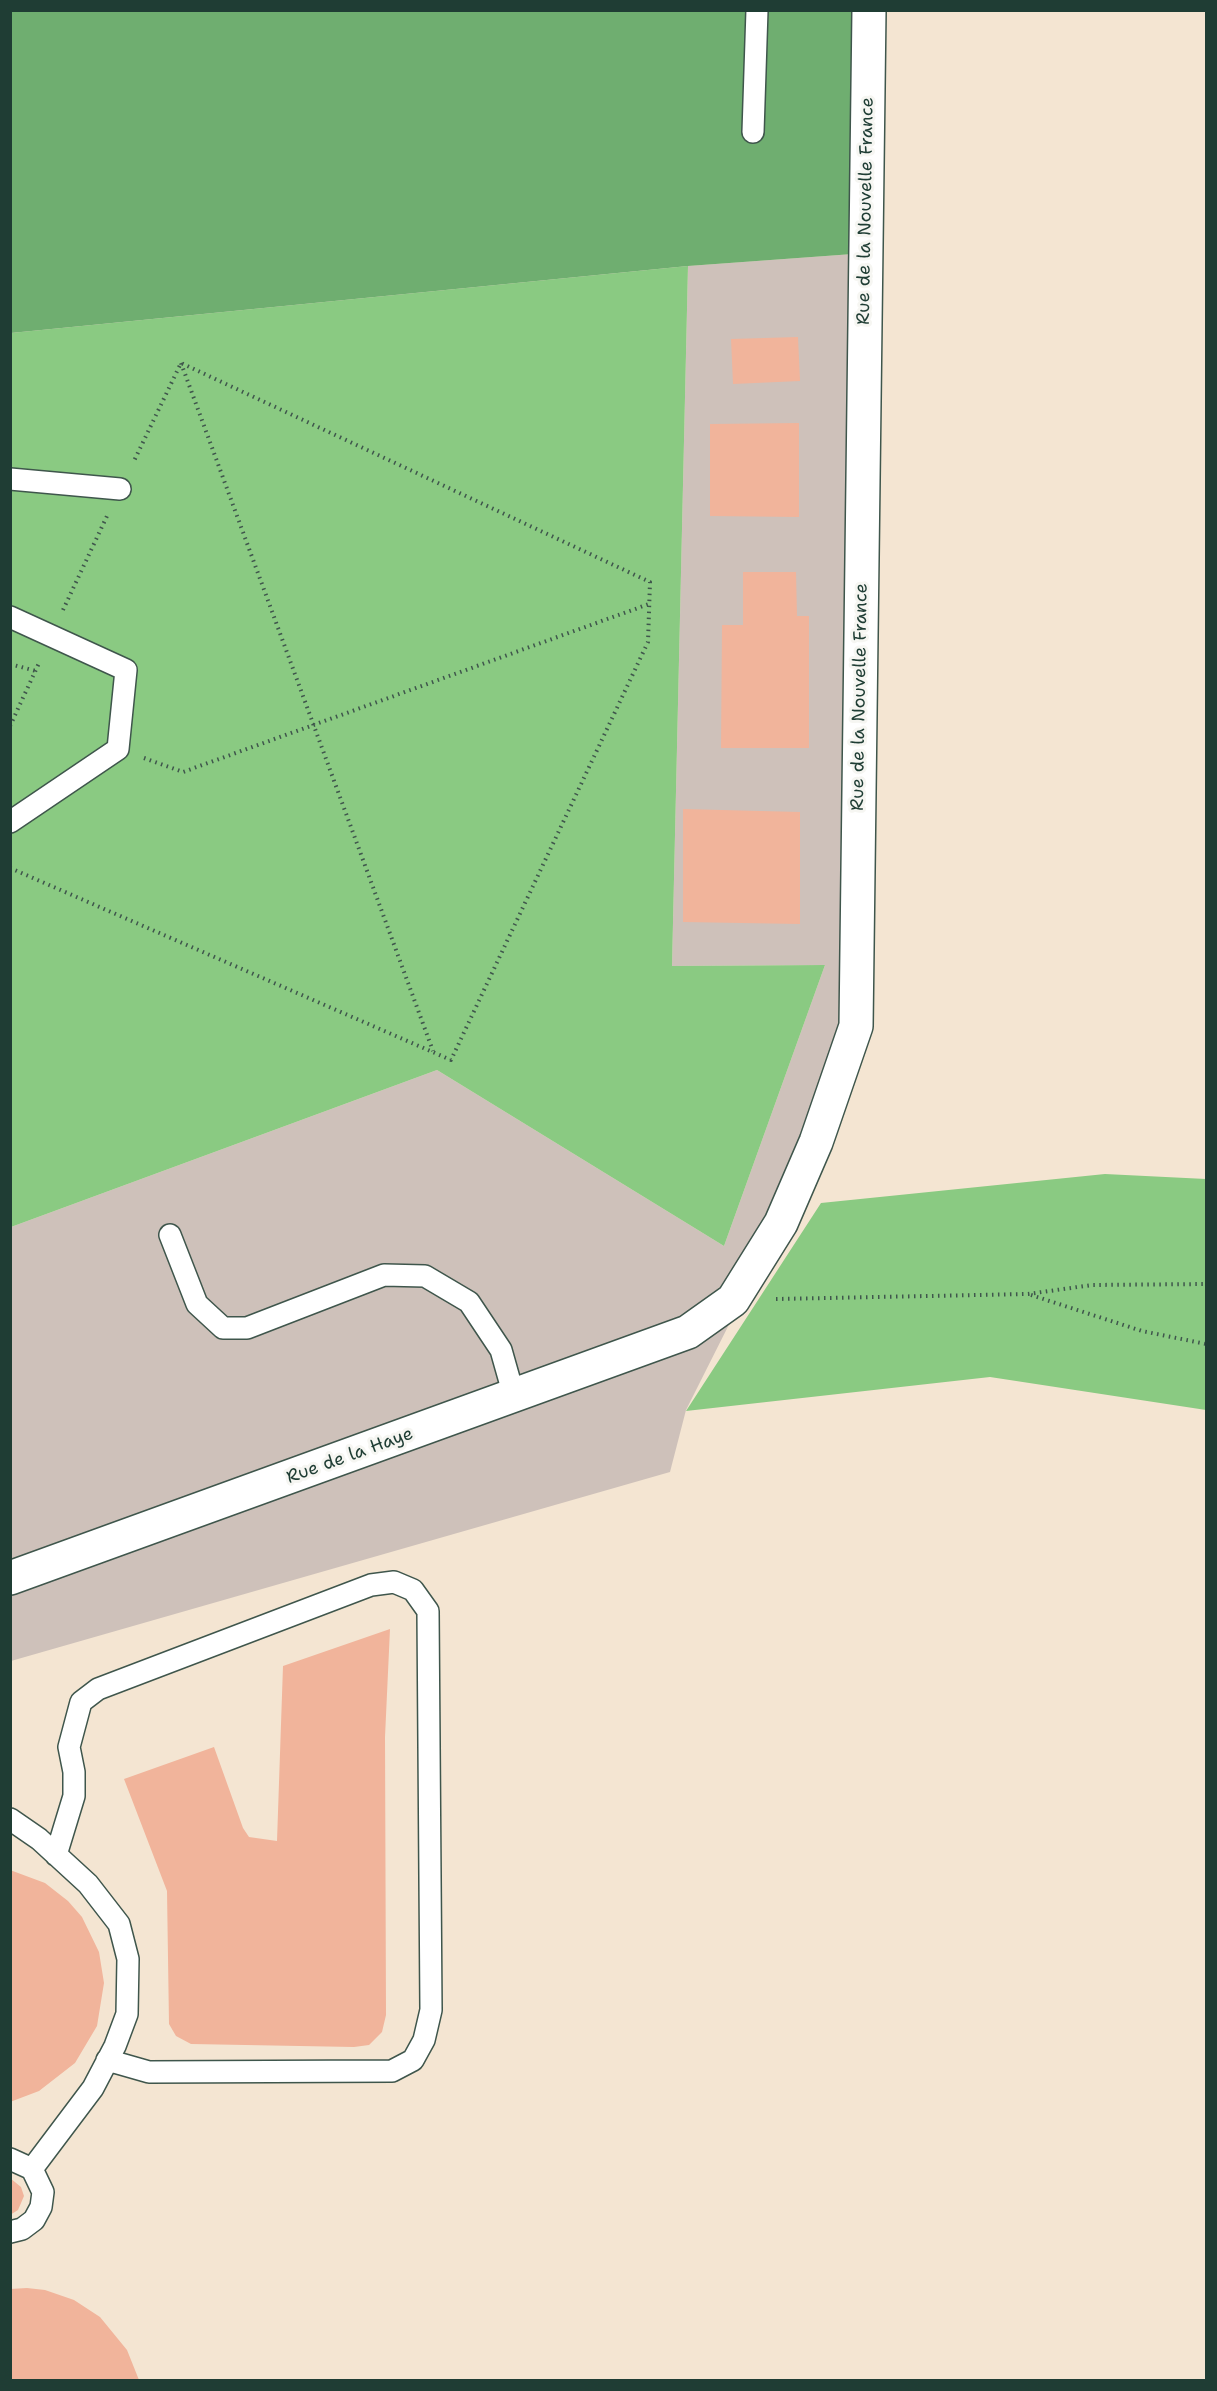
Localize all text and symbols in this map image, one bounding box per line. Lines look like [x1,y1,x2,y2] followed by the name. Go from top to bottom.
[853,97,879,325] street label: Rue de la Nouvelle France
[847,583,873,811] street label: Rue de la Nouvelle France
[284,1423,416,1489] street label: Rue de la Haye

